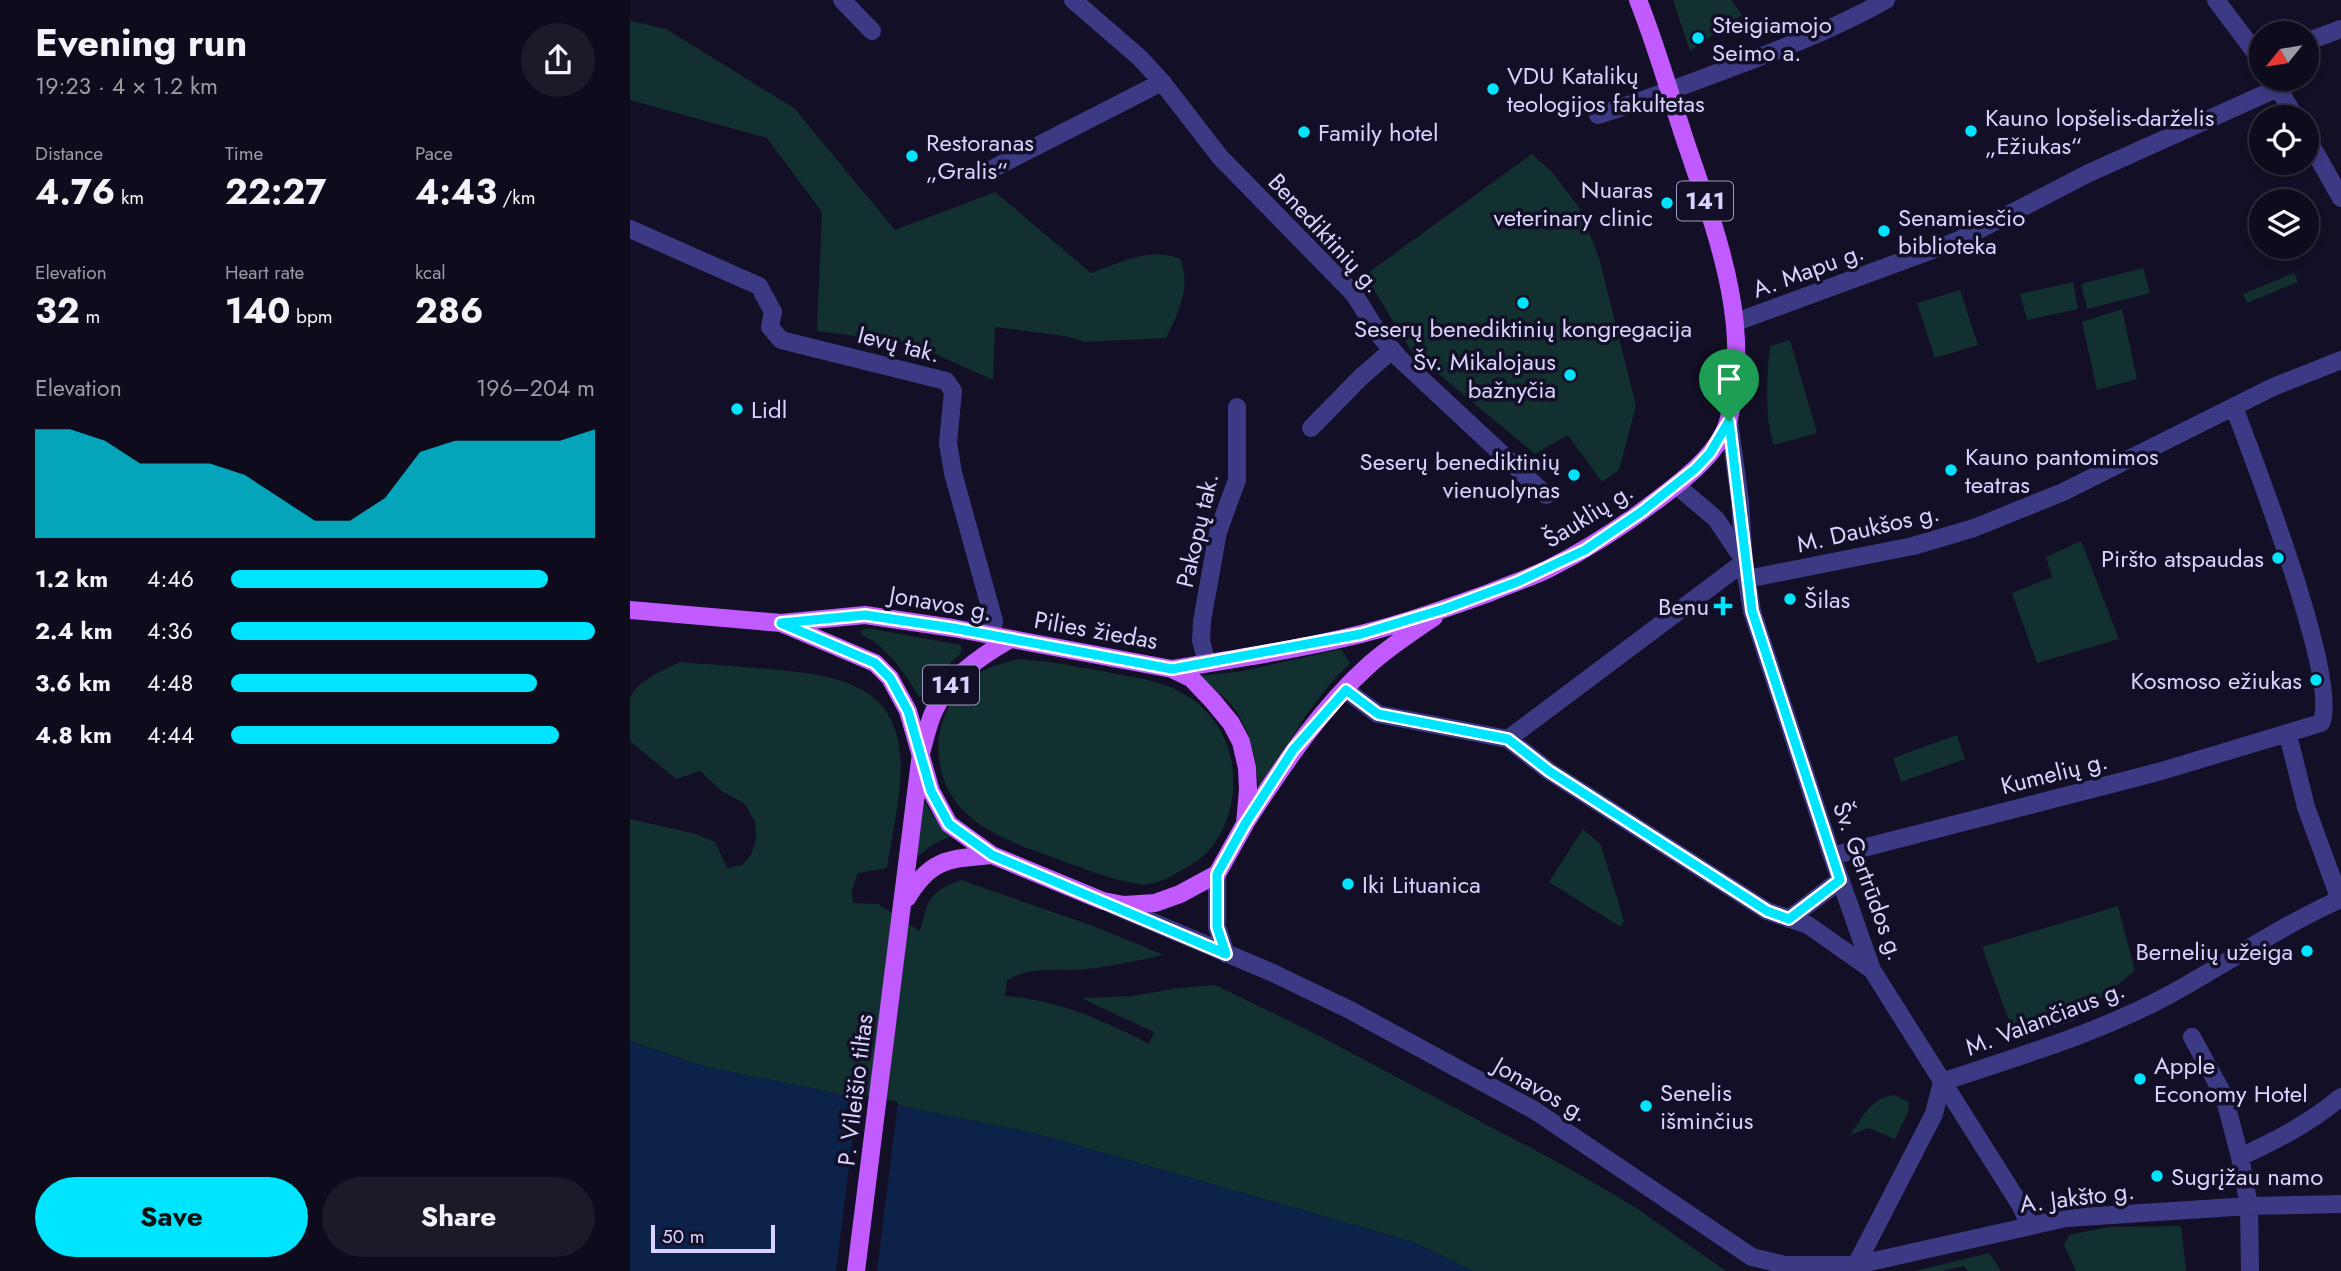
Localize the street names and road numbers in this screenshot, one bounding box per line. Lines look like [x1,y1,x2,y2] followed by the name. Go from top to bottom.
[1260,165,1390,301] street label: Benediktinių g.
[1677,182,1733,220] road number: 141
[1747,234,1869,306] street label: A. Mapu g.
[854,317,944,371] street label: Ievų tak.
[1167,469,1227,591] street label: Pakopų tak.
[1536,474,1640,556] street label: Šauklių g.
[1793,495,1943,561] street label: M. Daukšos g.
[884,576,995,629] street label: Jonavos g.
[1031,602,1161,658] street label: Pilies žiedas
[923,666,979,705] road number: 141
[1997,743,2111,803] street label: Kumelių g.
[1824,797,1914,965] street label: Šv. Gertrūdos g.
[1960,972,2130,1064] street label: M. Valančiaus g.
[828,1012,882,1168] street label: P. Vileišio tiltas
[1485,1046,1595,1130] street label: Jonavos g.
[2018,1173,2136,1221] street label: A. Jakšto g.

